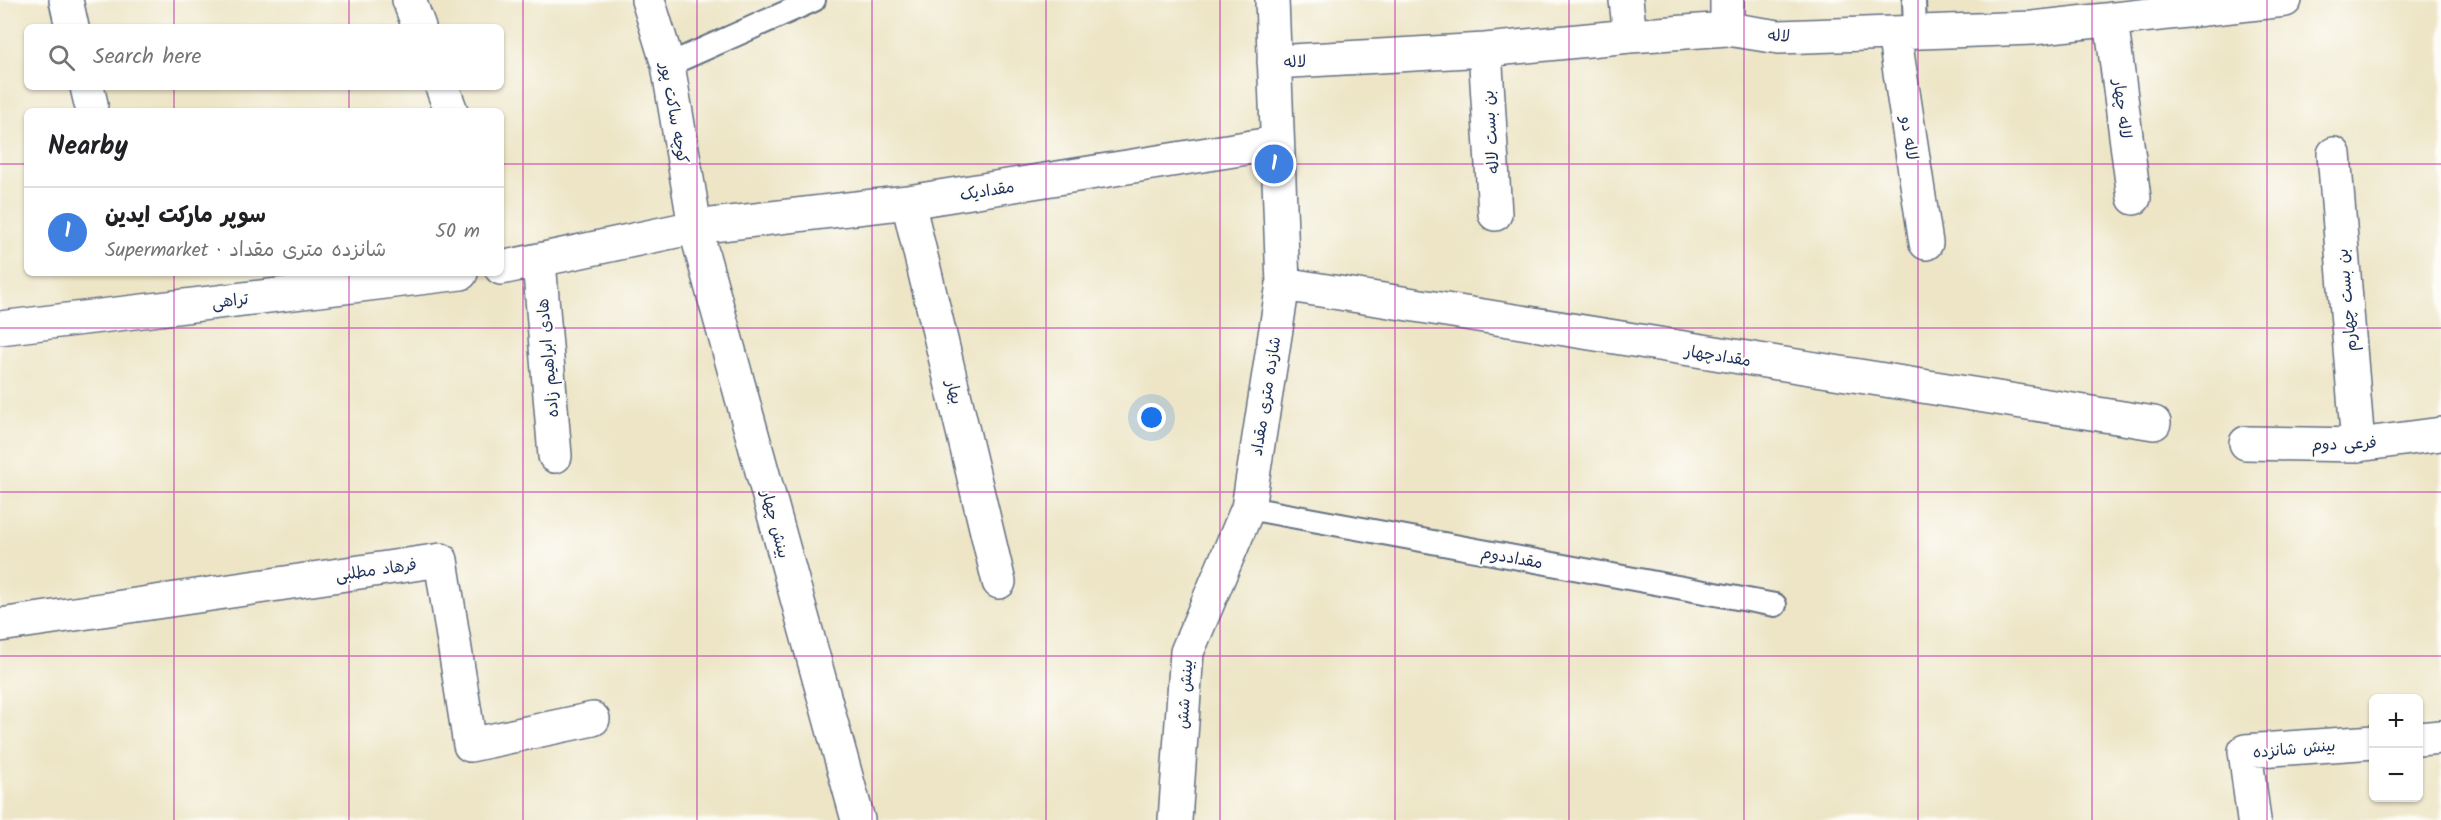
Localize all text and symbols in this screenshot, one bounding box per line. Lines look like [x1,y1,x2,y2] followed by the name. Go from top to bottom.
[1767,23,1791,50] street label: لاله
[24,24,504,90] search box
[93,40,201,75] text: Search here
[45,41,78,74] icon: search
[1283,49,1307,76] street label: لاله
[652,59,695,166] street label: کوچه ساکت پور
[2105,76,2138,140] street label: لاله چهار
[1476,89,1507,174] street label: بن بست لاله
[1892,113,1924,162] street label: لاله دو
[48,126,128,168] text: Nearby
[1254,142,1294,186] pin: 1
[958,175,1016,208] street label: مقدادیک
[105,199,266,234] text: سوپر مارکت ایدین
[64,216,71,248] text: 1
[435,216,480,248] text: 50 m
[105,235,386,267] text: Supermarket · شانزده متری مقداد
[2331,247,2364,352] street label: بن بست چهارم
[210,287,250,316] street label: تراهی
[531,297,566,419] street label: هادی ابراهیم زاده
[1245,335,1288,458] street label: شازده متری مقداد
[1681,339,1753,374] street label: مقدادچهار
[938,376,969,407] street label: بهار
[1137,403,1166,432] your location
[2311,431,2377,458] street label: فرعی دوم
[753,486,796,561] street label: بینش چهار
[1479,541,1545,576] street label: مقداددوم
[334,552,419,589] street label: فرهاد مطلبی
[1171,658,1200,730] street label: بینش شش
[2369,694,2423,802] map controls
[2369,694,2423,748] button: +
[2252,733,2337,766] street label: بینش شانزده
[2369,748,2423,802] button: −

